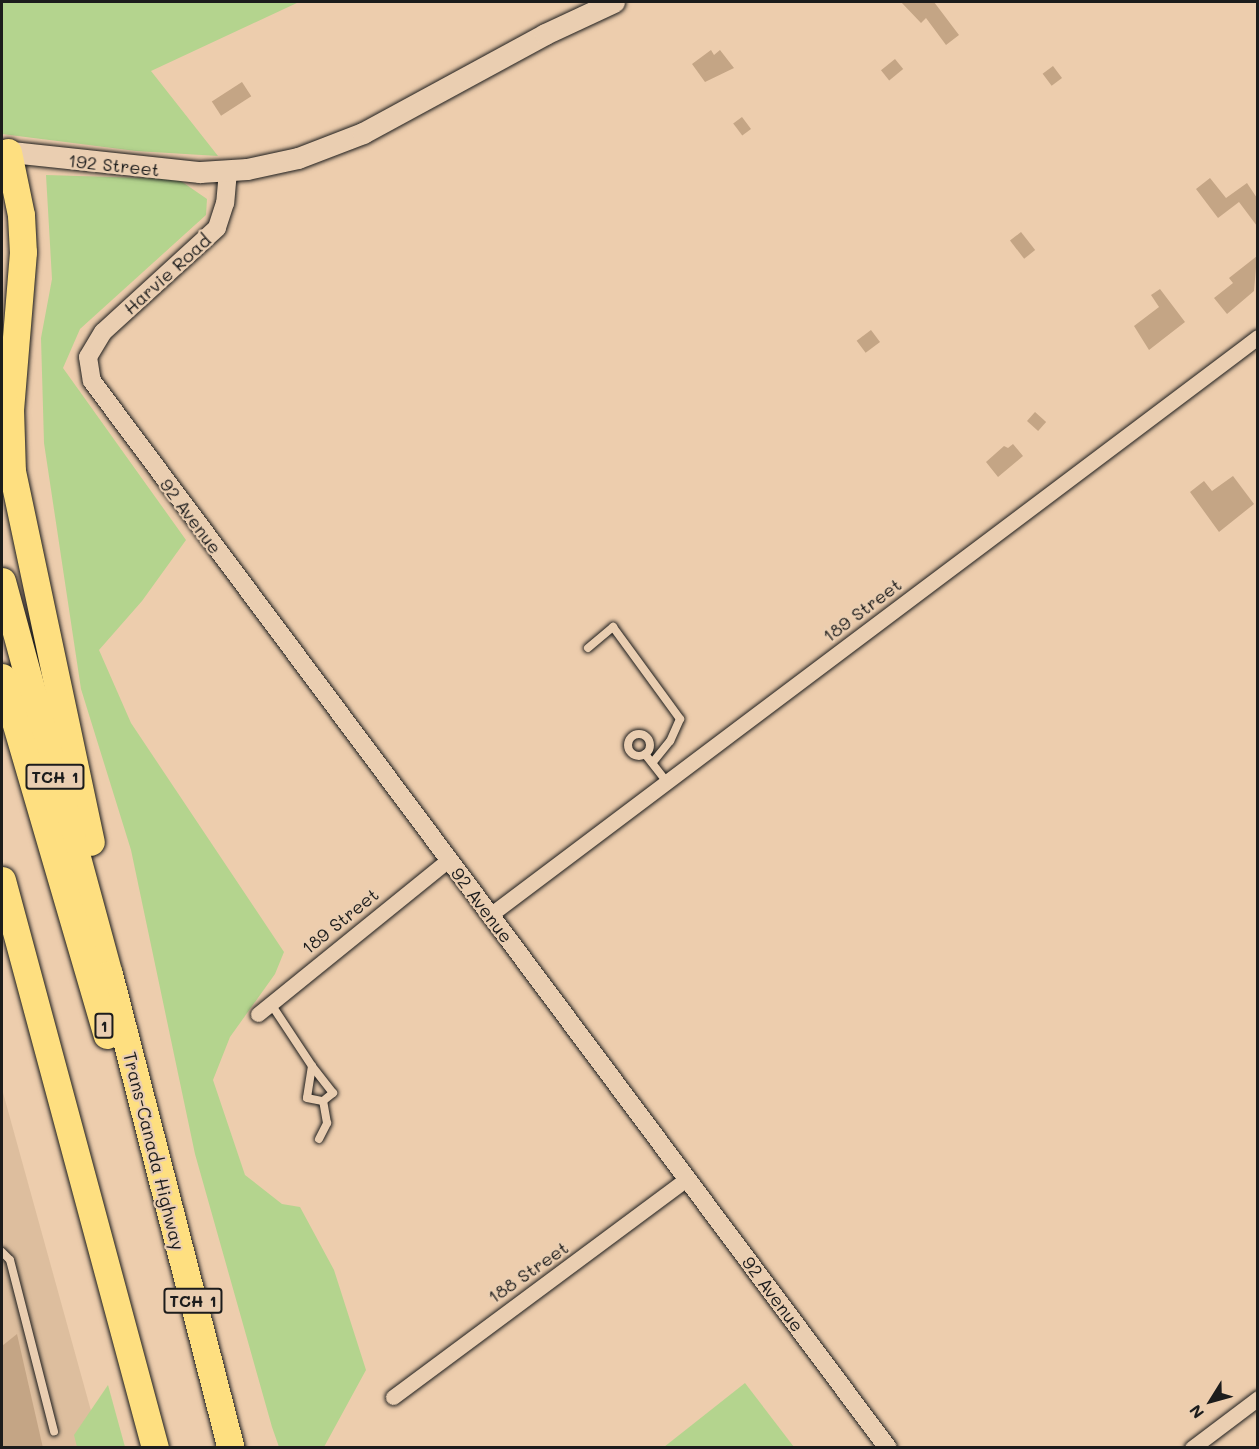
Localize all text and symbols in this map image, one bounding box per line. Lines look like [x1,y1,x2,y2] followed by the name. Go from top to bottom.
[67,149,161,181] street label: 192 Street
[119,229,215,319] street label: Harvie Road
[156,474,226,558] street label: 92 Avenue
[819,574,905,646] street label: 189 Street
[25,764,85,790] road number: TCH 1
[447,863,517,947] street label: 92 Avenue
[297,883,383,959] street label: 189 Street
[94,1013,114,1039] road number: 1
[119,1050,189,1252] street label: Trans-Canada Highway
[484,1237,572,1307] street label: 188 Street
[738,1252,808,1336] street label: 92 Avenue
[163,1288,223,1314] road number: TCH 1
[1181,1371,1241,1431] north arrow
[1184,1401,1208,1423] text: N

